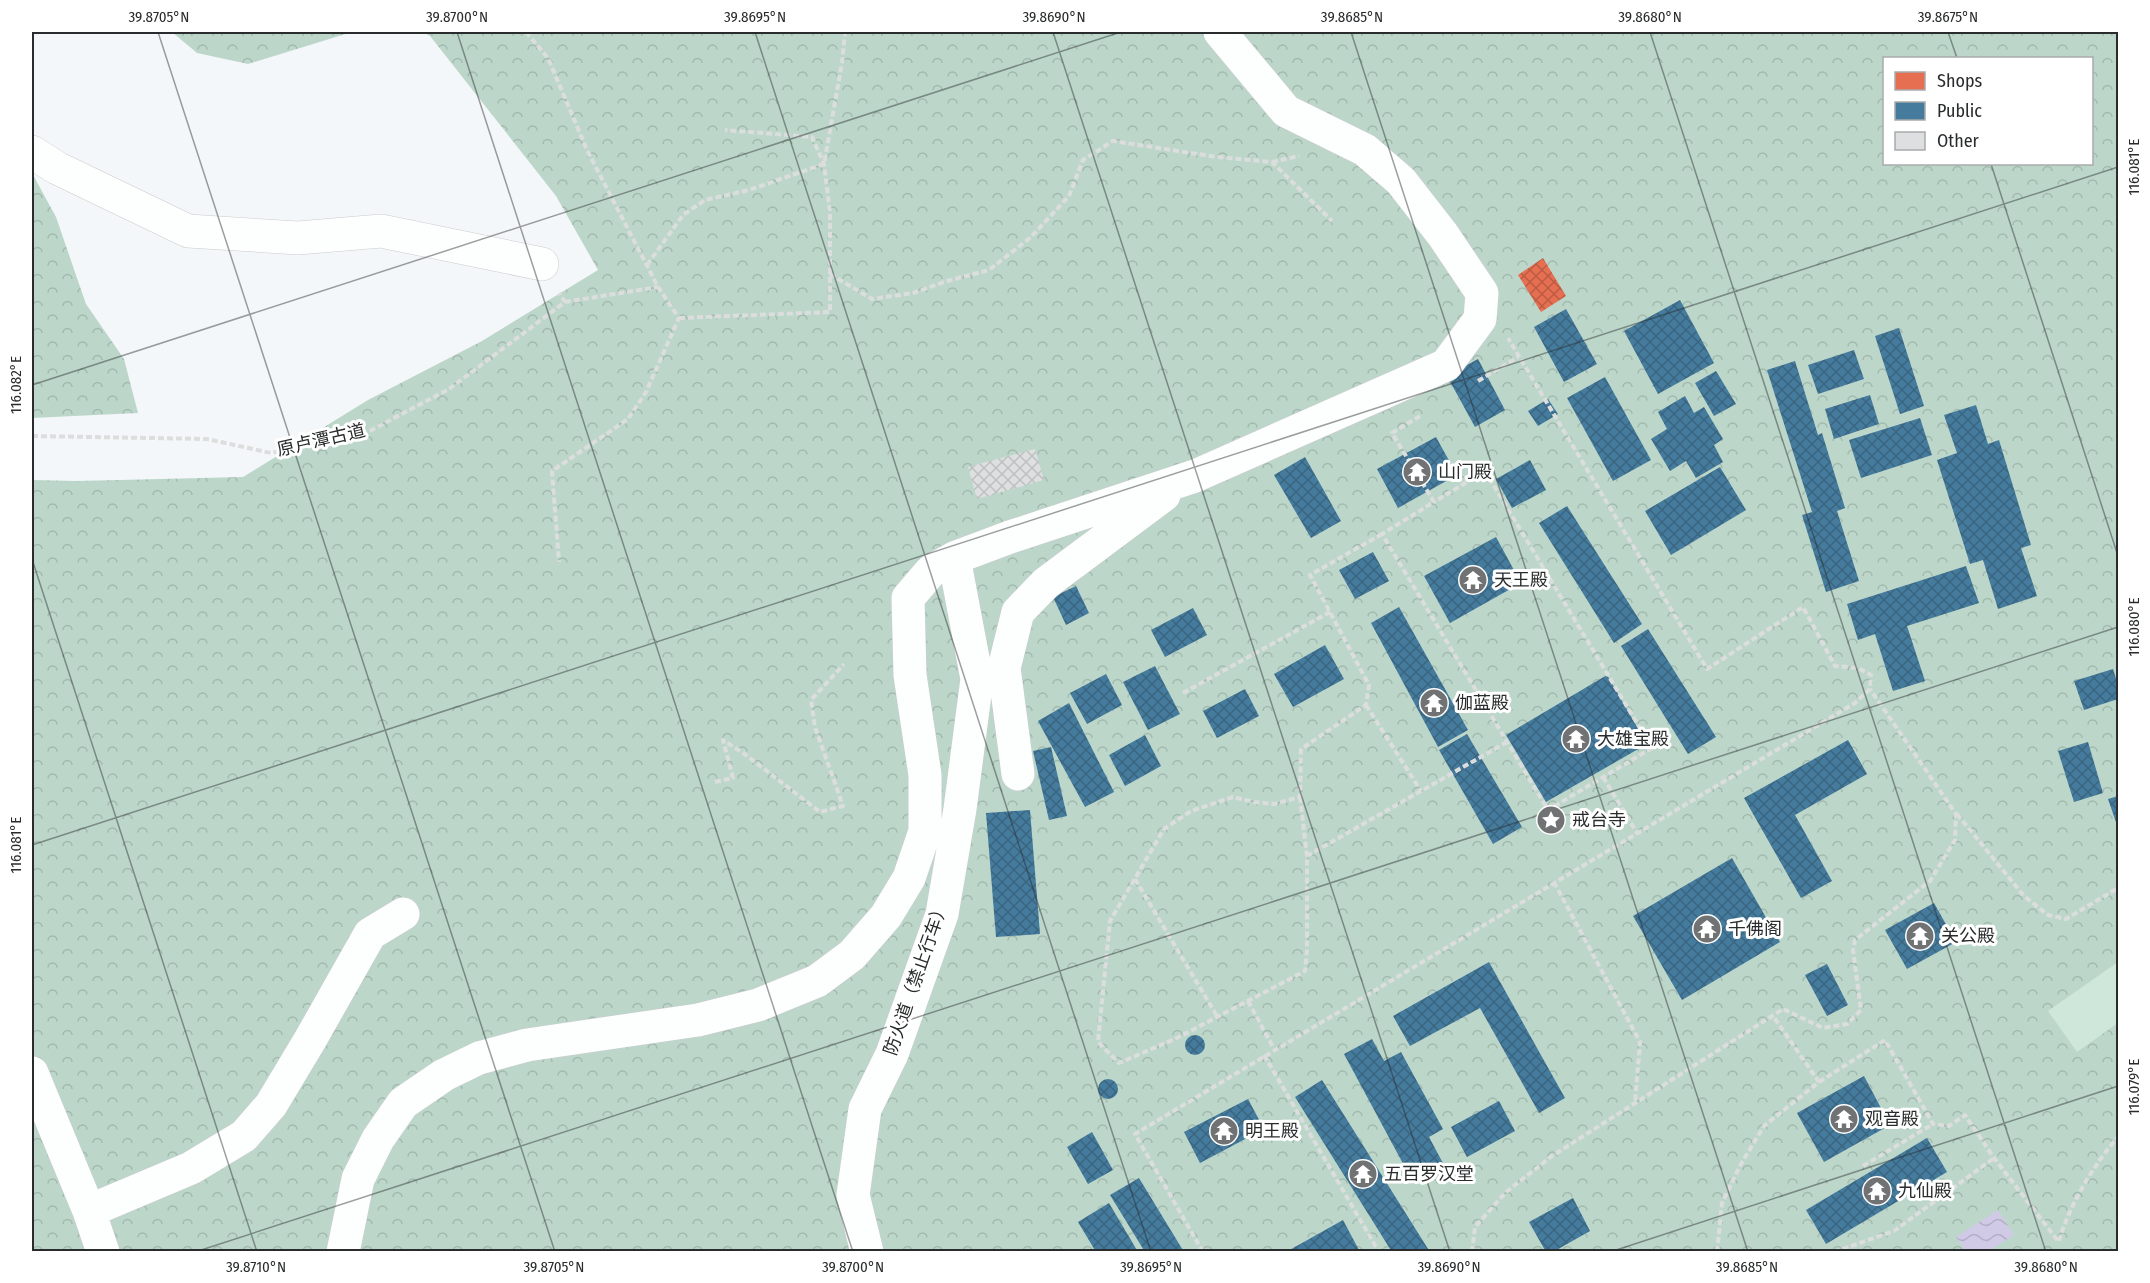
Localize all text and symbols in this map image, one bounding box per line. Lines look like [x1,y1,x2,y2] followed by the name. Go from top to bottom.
[129,8,189,26] text: 39.8705°N
[426,8,488,26] text: 39.8700°N
[724,8,786,26] text: 39.8695°N
[1022,8,1086,26] text: 39.8690°N
[1321,8,1383,26] text: 39.8685°N
[1618,8,1682,26] text: 39.8680°N
[1918,8,1978,26] text: 39.8675°N
[1883,57,2093,165] legend
[1937,70,1982,92] text: Shops
[1937,100,1982,122] text: Public
[1937,130,1980,152] text: Other
[2125,139,2143,195] text: 116.081°E
[7,356,25,414] text: 116.082°E
[275,419,367,461] street label: 原卢潭古道
[1401,456,1433,488] temple icon: 山门殿
[1438,461,1492,483] place label: 山门殿
[1457,564,1489,596] temple icon: 天王殿
[1494,569,1548,591] place label: 天王殿
[2125,597,2143,657] text: 116.080°E
[1418,687,1450,719] temple icon: 伽蓝殿
[1455,692,1509,714] place label: 伽蓝殿
[1560,723,1592,755] temple icon: 大雄宝殿
[1597,728,1669,750] place label: 大雄宝殿
[1535,804,1567,836] place icon: 戒台寺
[1572,809,1626,831] place label: 戒台寺
[7,817,25,873] text: 116.081°E
[879,898,953,1058] street label: 防火道（禁止行车）
[1691,913,1723,945] temple icon: 千佛阁
[1728,918,1782,940] place label: 千佛阁
[1904,920,1936,952] temple icon: 关公殿
[1941,925,1995,947] place label: 关公殿
[2125,1059,2143,1115] text: 116.079°E
[1828,1103,1860,1135] temple icon: 观音殿
[1865,1108,1919,1130] place label: 观音殿
[1208,1115,1240,1147] temple icon: 明王殿
[1245,1120,1299,1142] place label: 明王殿
[1347,1158,1379,1190] temple icon: 五百罗汉堂
[1384,1163,1474,1185] place label: 五百罗汉堂
[1861,1175,1893,1207] temple icon: 九仙殿
[1898,1180,1952,1202] place label: 九仙殿
[226,1258,286,1276] text: 39.8710°N
[524,1258,584,1276] text: 39.8705°N
[822,1258,884,1276] text: 39.8700°N
[1120,1258,1182,1276] text: 39.8695°N
[1417,1258,1481,1276] text: 39.8690°N
[1716,1258,1778,1276] text: 39.8685°N
[2014,1258,2078,1276] text: 39.8680°N

